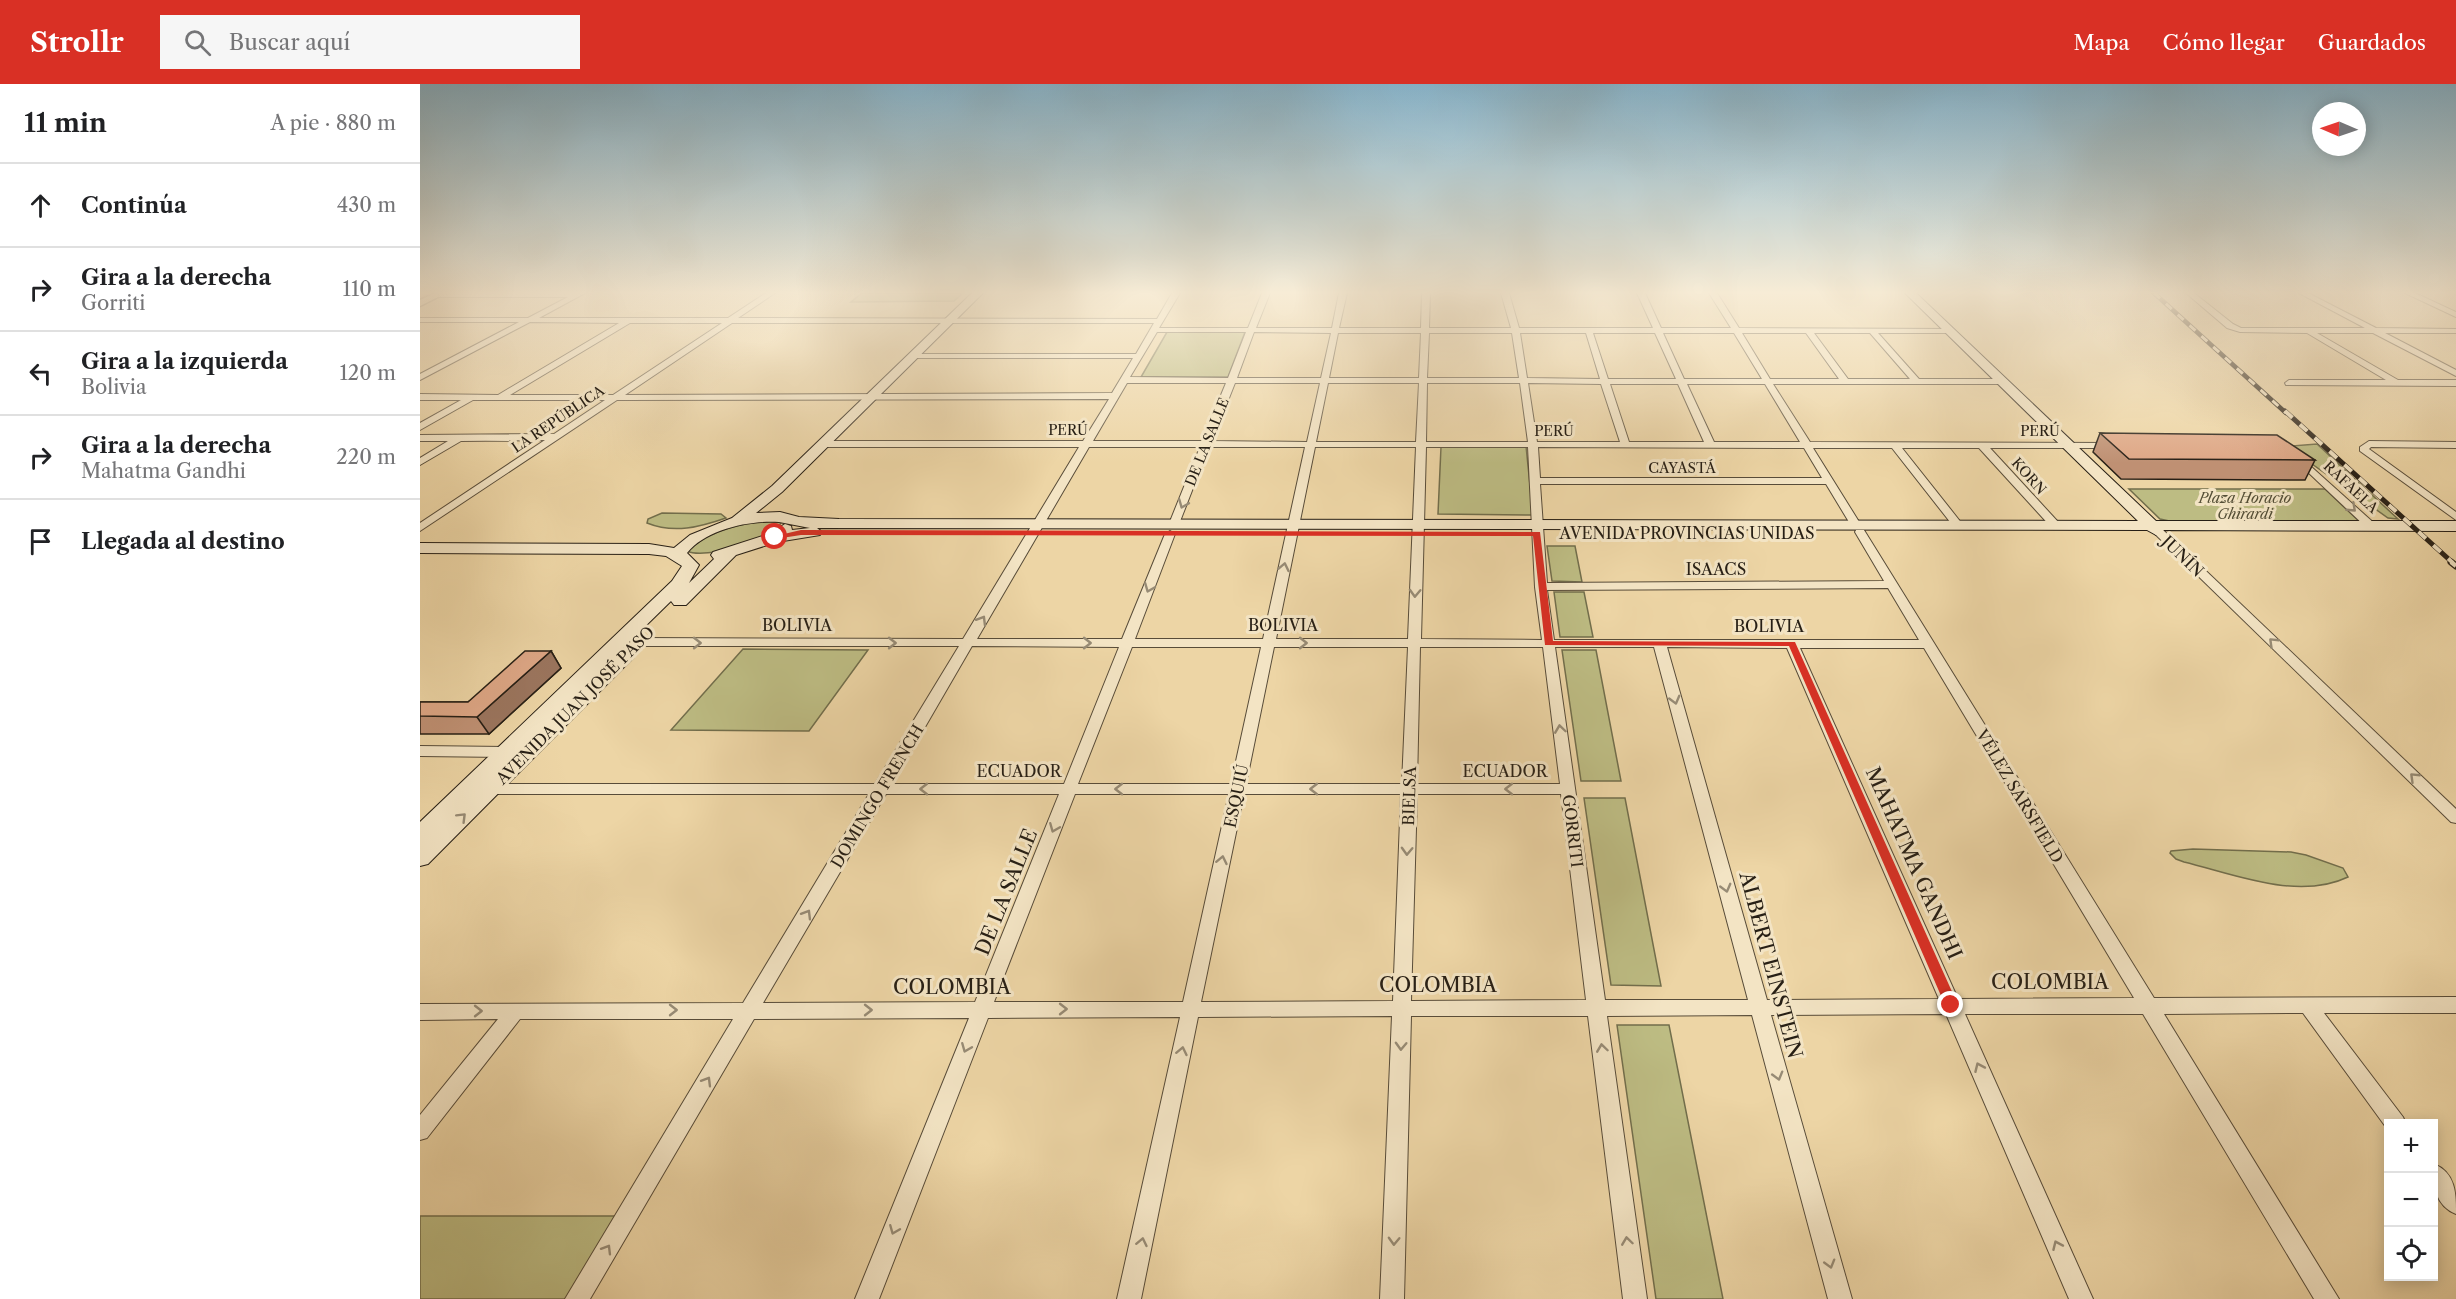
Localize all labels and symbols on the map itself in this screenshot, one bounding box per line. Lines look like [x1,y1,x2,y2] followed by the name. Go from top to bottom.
[2312,102,2366,156] north arrow
[508,380,608,457] street label: LA REPÚBLICA
[1181,395,1233,489] street label: DE LA SALLE
[1048,420,1088,439] street label: PERÚ
[1534,421,1574,440] street label: PERÚ
[2020,421,2060,440] street label: PERÚ
[2008,454,2051,498] street label: KORN
[2320,457,2383,517] street label: RAFAELA
[1648,459,1716,477] street label: CAYASTÁ
[2198,489,2291,523] park label: Plaza Horacio Ghirardi
[1177,498,1190,508] one-way arrow
[2344,500,2355,511] one-way arrow
[761,523,787,549] route start
[1558,523,1815,543] street label: AVENIDA PROVINCIAS UNIDAS
[2156,529,2208,581] street label: JUNÍN
[1686,559,1746,579] street label: ISAACS
[1277,562,1290,572] one-way arrow
[1144,582,1156,593] one-way arrow
[1409,588,1422,597] one-way arrow
[762,615,833,635] street label: BOLIVIA
[1248,615,1319,635] street label: BOLIVIA
[974,616,986,626] one-way arrow
[1734,616,1805,636] street label: BOLIVIA
[491,622,658,789] street label: AVENIDA JUAN JOSÉ PASO
[692,637,701,649] one-way arrow
[887,637,896,650] one-way arrow
[1082,637,1091,649] one-way arrow
[1298,637,1307,649] one-way arrow
[2269,638,2280,649] one-way arrow
[1667,695,1680,705] one-way arrow
[826,721,928,871] street label: DOMINGO FRENCH
[1554,725,1567,734] one-way arrow
[1972,725,2068,867] street label: VÉLEZ SARSFIELD
[977,761,1063,781] street label: ECUADOR
[1463,761,1549,781] street label: ECUADOR
[1220,762,1252,830] street label: ESQUIÚ
[1861,763,1967,963] street label: MAHATMA GANDHI
[1398,765,1420,826] street label: BIELSA
[2410,773,2420,784] one-way arrow
[920,783,929,795] one-way arrow
[1115,783,1124,795] one-way arrow
[1310,783,1319,795] one-way arrow
[1505,783,1514,795] one-way arrow
[1559,793,1587,869] street label: GORRITI
[454,813,465,824] one-way arrow
[1048,822,1061,833] one-way arrow
[970,825,1042,959] street label: DE LA SALLE
[1401,846,1413,855] one-way arrow
[1215,855,1228,865] one-way arrow
[1734,868,1807,1061] street label: ALBERT EINSTEIN
[1719,882,1731,893] one-way arrow
[799,910,811,920] one-way arrow
[1991,970,2110,994] street label: COLOMBIA
[1379,973,1498,997] street label: COLOMBIA
[893,975,1012,999] street label: COLOMBIA
[1937,991,1963,1017] route end
[1059,1003,1068,1015] one-way arrow
[669,1004,678,1017] one-way arrow
[864,1004,873,1016] one-way arrow
[474,1005,483,1017] one-way arrow
[1394,1041,1407,1050] one-way arrow
[961,1042,973,1053] one-way arrow
[1596,1043,1608,1052] one-way arrow
[1175,1046,1188,1056] one-way arrow
[1974,1062,1986,1073] one-way arrow
[1771,1070,1783,1081] one-way arrow
[700,1077,711,1087] one-way arrow
[889,1224,902,1235] one-way arrow
[1388,1236,1401,1245] one-way arrow
[1622,1236,1634,1246] one-way arrow
[1134,1237,1147,1247] one-way arrow
[2052,1241,2064,1252] one-way arrow
[600,1245,612,1255] one-way arrow
[1823,1258,1835,1269] one-way arrow

